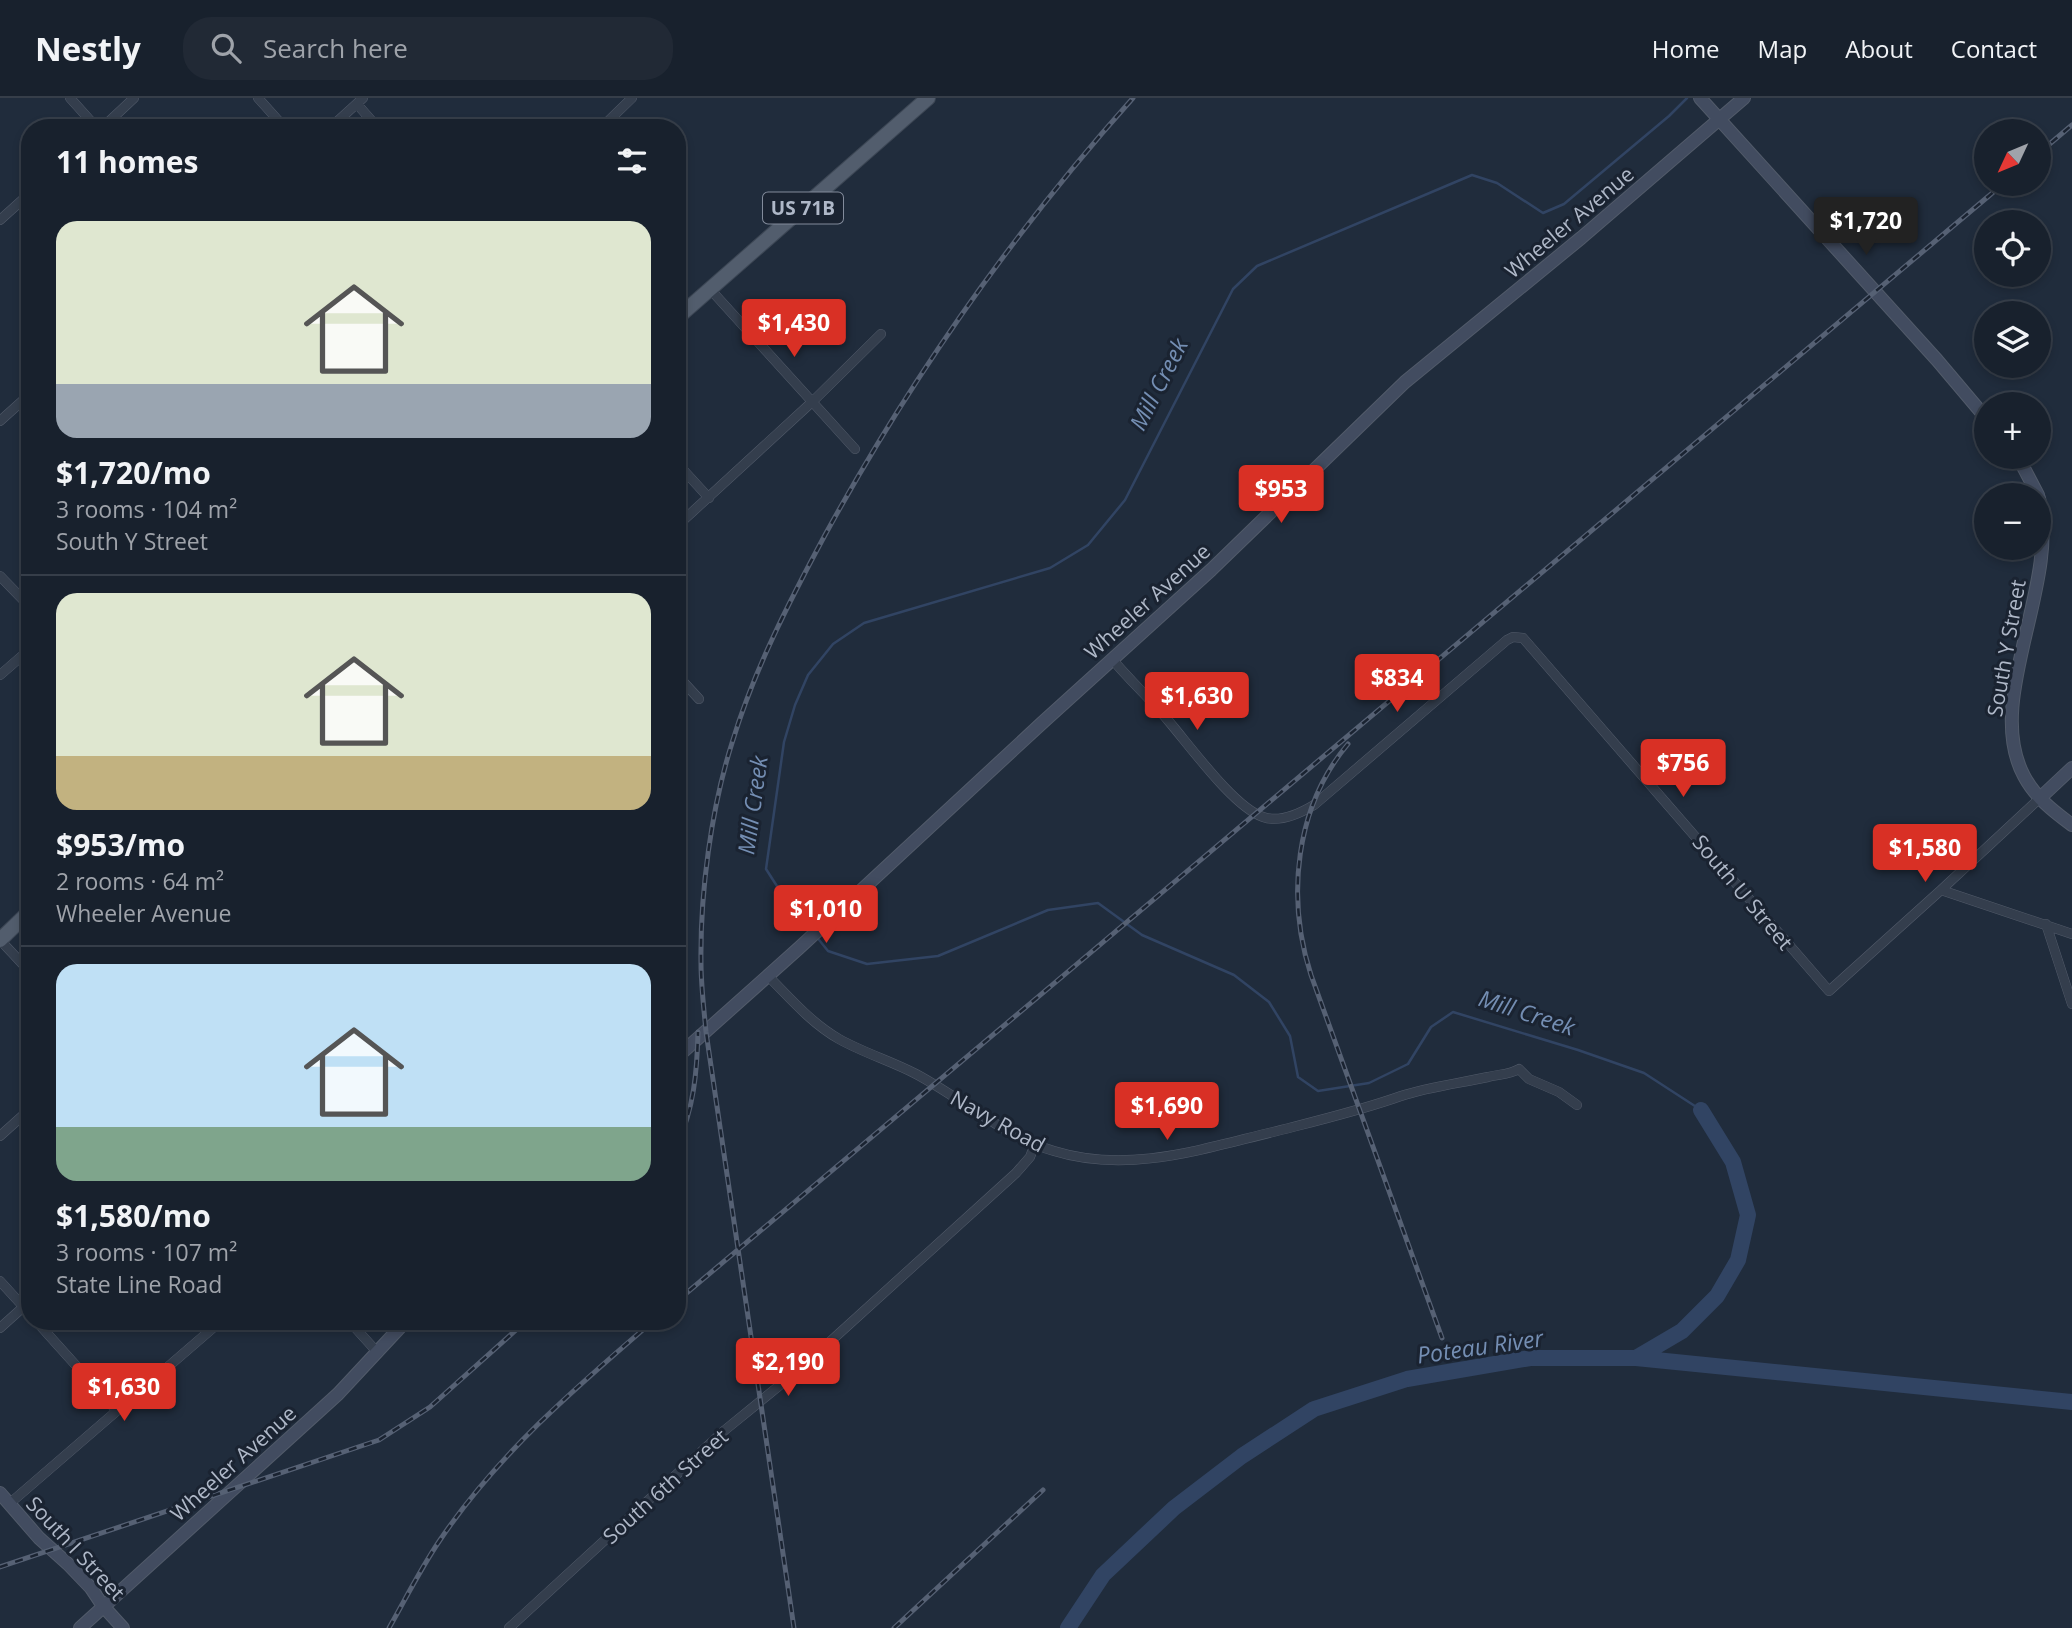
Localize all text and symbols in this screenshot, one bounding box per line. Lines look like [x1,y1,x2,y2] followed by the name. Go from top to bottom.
[183,17,673,80] search box
[35,26,141,71] text: Nestly
[207,29,245,67] icon: search
[263,30,408,66] text: Search here
[1652,32,1720,65] text: Home
[1758,32,1807,65] text: Map
[1845,32,1913,65] text: About
[1951,32,2037,65] text: Contact
[1974,119,2051,196] north arrow
[1974,119,2051,560] map controls
[56,141,199,182] text: 11 homes
[613,142,651,180] icon: filters
[1499,160,1639,284] street label: Wheeler Avenue
[763,192,843,223] road number: US 71B
[1809,198,1923,257] pin: $1,720
[1830,204,1902,236] text: $1,720
[1974,210,2051,287] button: locate
[291,266,417,392] icon: home
[737,300,851,359] pin: $1,430
[1974,301,2051,378] button: layers
[758,306,830,338] text: $1,430
[1121,332,1195,436] water label: Mill Creek
[1974,392,2051,469] button: +
[56,452,211,493] text: $1,720/mo
[1240,466,1322,525] pin: $953
[1255,472,1307,504] text: $953
[1974,483,2051,560] button: −
[56,493,237,525] text: 3 rooms · 104 m²
[56,525,208,557] text: South Y Street
[1078,537,1216,665] street label: Wheeler Avenue
[1980,577,2032,719] street label: South Y Street
[291,638,417,764] icon: home
[1356,654,1438,714] pin: $834
[1371,661,1423,693] text: $834
[1140,672,1254,732] pin: $1,630
[1161,679,1233,711] text: $1,630
[1642,740,1724,799] pin: $756
[1657,746,1709,778] text: $756
[729,753,775,856] water label: Mill Creek
[56,824,185,865] text: $953/mo
[1868,824,1982,884] pin: $1,580
[1687,829,1799,955] street label: South U Street
[1889,831,1961,863] text: $1,580
[56,865,224,897] text: 2 rooms · 64 m²
[769,886,883,945] pin: $1,010
[790,892,862,924] text: $1,010
[56,897,231,929] text: Wheeler Avenue
[1475,981,1580,1043] water label: Mill Creek
[291,1009,417,1135] icon: home
[1110,1082,1224,1142] pin: $1,690
[946,1084,1050,1158] street label: Navy Road
[1131,1089,1203,1121] text: $1,690
[56,1195,211,1236] text: $1,580/mo
[56,1236,237,1268] text: 3 rooms · 107 m²
[56,1268,222,1300] text: State Line Road
[1415,1321,1546,1371] water label: Poteau River
[731,1338,845,1398] pin: $2,190
[752,1345,824,1377] text: $2,190
[67,1364,181,1423] pin: $1,630
[88,1370,160,1402] text: $1,630
[164,1399,302,1527] street label: Wheeler Avenue
[596,1422,734,1550] street label: South 6th Street
[20,1490,132,1606] street label: South I Street

